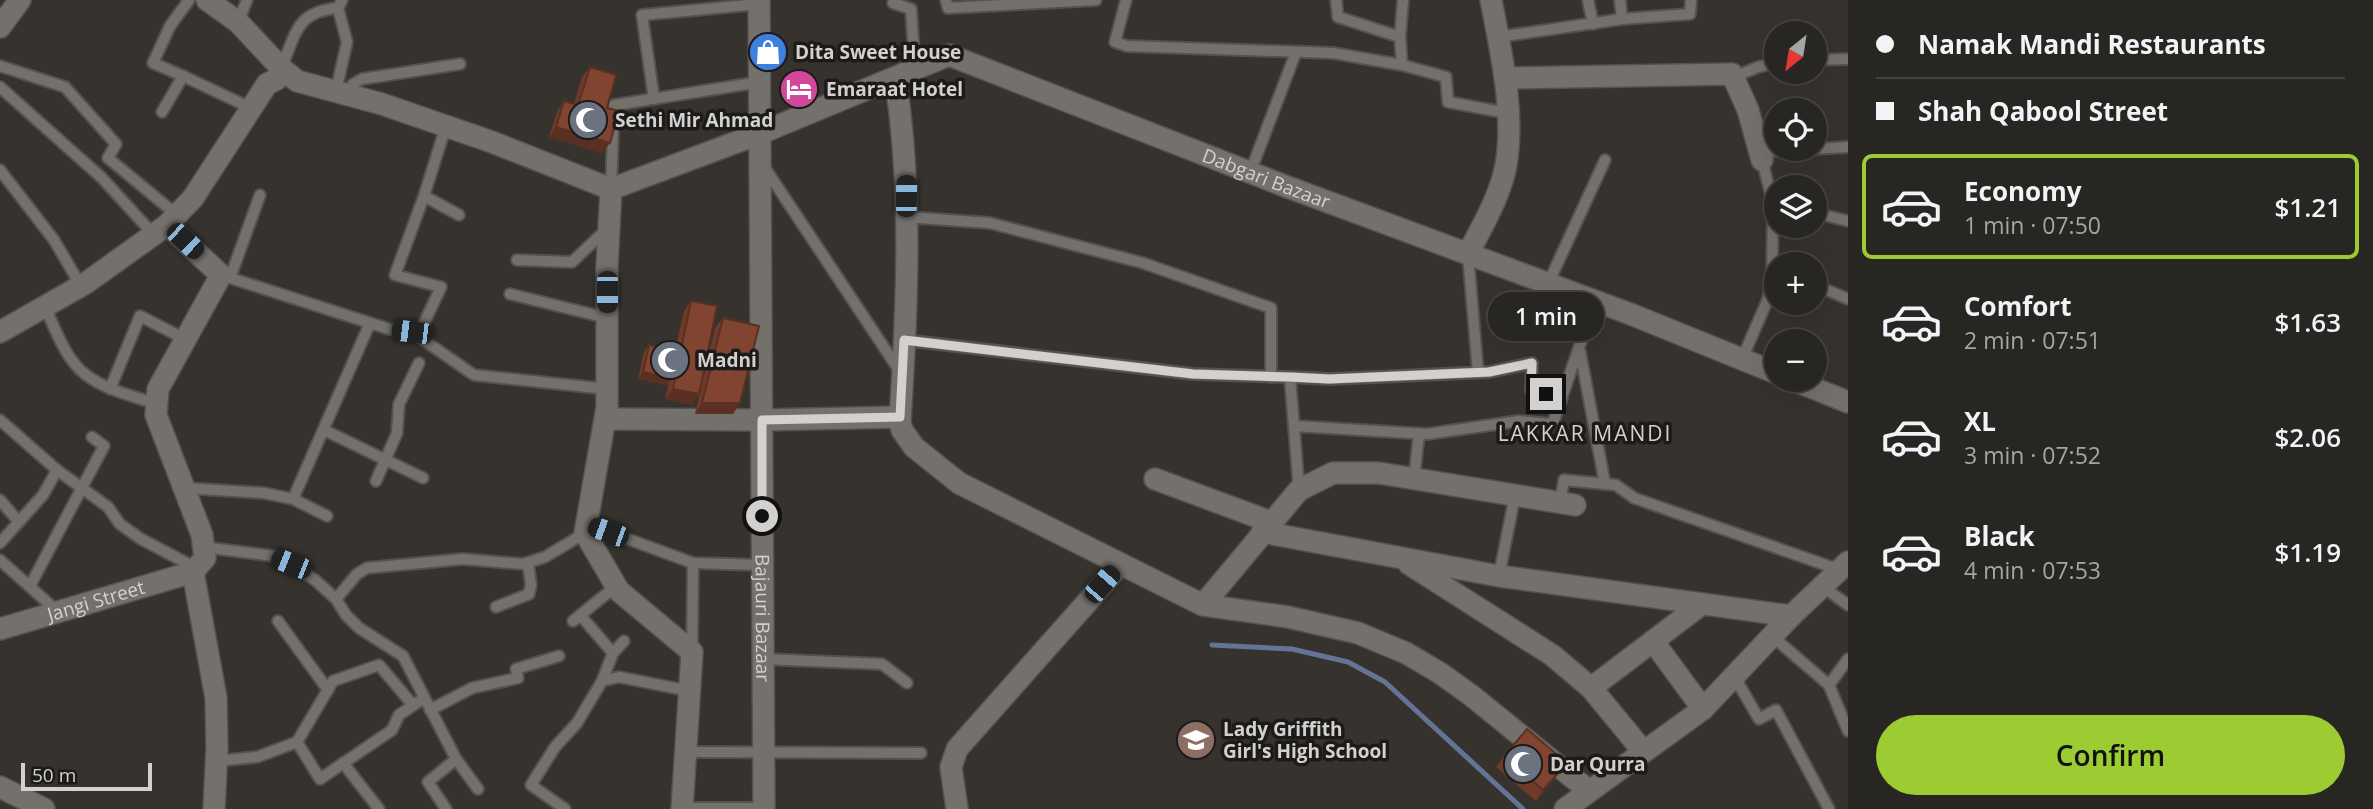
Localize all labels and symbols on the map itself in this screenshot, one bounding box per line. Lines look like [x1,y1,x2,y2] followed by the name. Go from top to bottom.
[1764,21,1827,84] north arrow
[747,31,789,73] shop icon: Dita Sweet House
[795,39,961,65] place label: Dita Sweet House
[778,68,820,110] hotel icon: Emaraat Hotel
[826,76,963,102] place label: Emaraat Hotel
[567,99,609,141] mosque icon: Sethi Mir Ahmad
[615,107,773,133] place label: Sethi Mir Ahmad
[1199,142,1334,215] street label: Dabgari Bazaar
[896,175,917,217] car
[163,219,208,263] car
[597,271,618,313] car
[1488,292,1604,342] callout: 1 min
[390,319,435,345] car
[649,339,691,381] mosque icon: Madni
[697,347,757,373] place label: Madni
[1530,378,1562,410] route end
[1498,419,1672,447] district label: LAKKAR MANDI
[746,500,778,532] route start
[585,515,632,549] car
[268,546,315,582] car
[749,554,776,682] street label: Bajauri Bazaar
[1081,561,1124,607] car
[42,574,148,628] street label: Jangi Street
[1223,716,1387,764] place label: Lady Griffith Girl's High School
[1175,719,1217,761] school or university icon: Lady Griffith Girl's High School
[1502,743,1544,785] mosque icon: Dar Qurra
[1550,751,1645,777] place label: Dar Qurra
[21,760,152,792] scale bar

